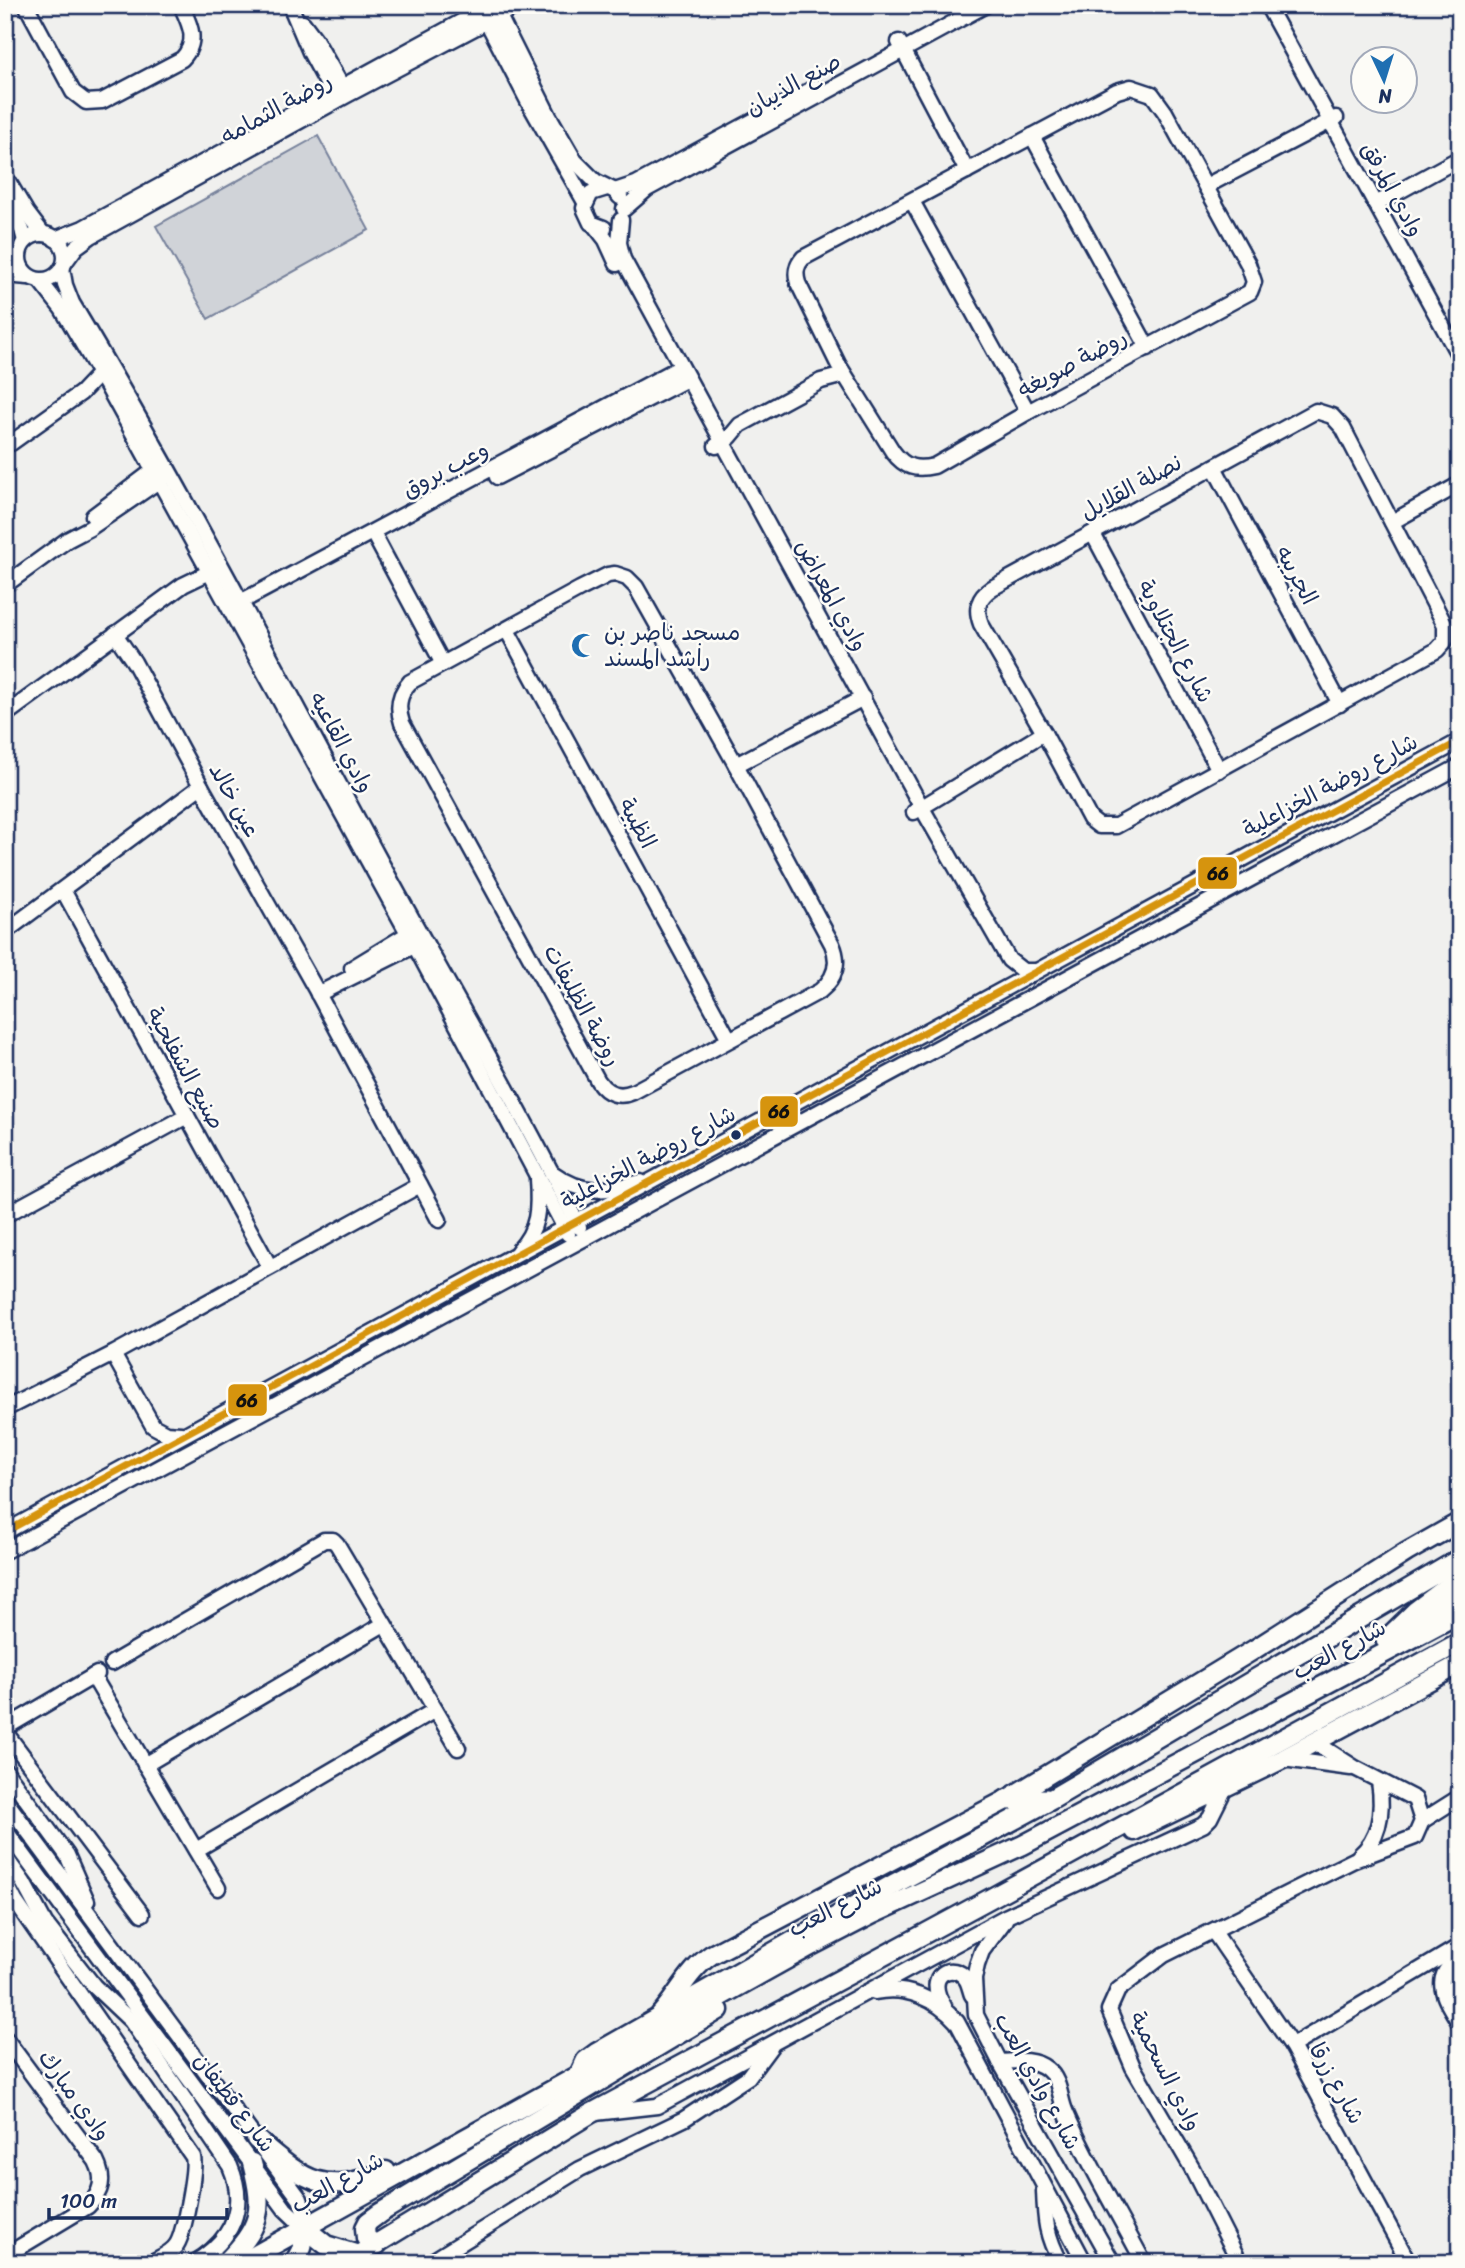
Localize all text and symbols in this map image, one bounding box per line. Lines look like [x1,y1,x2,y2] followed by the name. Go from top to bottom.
[738,41,849,128] street label: صنع الذيبان
[1350,46,1420,116] north arrow
[213,61,340,156] street label: روضة الثمامه
[1377,79,1394,113] text: N
[1349,134,1436,245] street label: وادي المرفق
[1010,317,1135,410] street label: روضة صويغه
[394,429,496,510] street label: وعب بروق
[1072,442,1190,532] street label: نصلة القلايل
[784,531,880,659] street label: وادي المعراض
[1264,538,1329,613] street label: الجريبه
[1126,572,1225,711] street label: شارع الجتلاوية
[604,612,740,679] place label: مسجد ناصر بن راشد المسند
[570,631,598,659] mosque icon: مسجد ناصر بن راشد المسند
[297,684,386,801] street label: وادي القاعيه
[1235,722,1426,849] street label: شارع روضة الخزاعلية
[197,755,272,845] street label: عين خالد
[607,790,668,856] street label: الظبية
[1197,856,1238,890] line badge: 66
[1206,857,1229,890] text: 66
[532,936,633,1074] street label: روضة الظليفات
[135,999,236,1137] street label: صنيع الشفلحية
[553,1094,744,1221] street label: شارع روضة الخزاعلية
[759,1095,799,1128] line badge: 66
[767,1095,790,1128] text: 66
[729,1128,743,1142] unlabelled marker
[227,1383,268,1417] line badge: 66
[235,1384,258,1417] text: 66
[1285,1607,1394,1691] street label: شارع العب
[781,1866,890,1949] street label: شارع العب
[1118,2004,1213,2139] street label: وادي السحمية
[983,2005,1092,2158] street label: شارع وادي العب
[1297,2034,1376,2132] street label: شارع زرقا
[27,2041,122,2150] street label: وادي مبارك
[183,2043,287,2162] street label: شارع قطيفان
[283,2140,392,2225] street label: شارع العب
[49,2177,228,2221] scale bar
[60,2182,117,2220] text: 100 m

